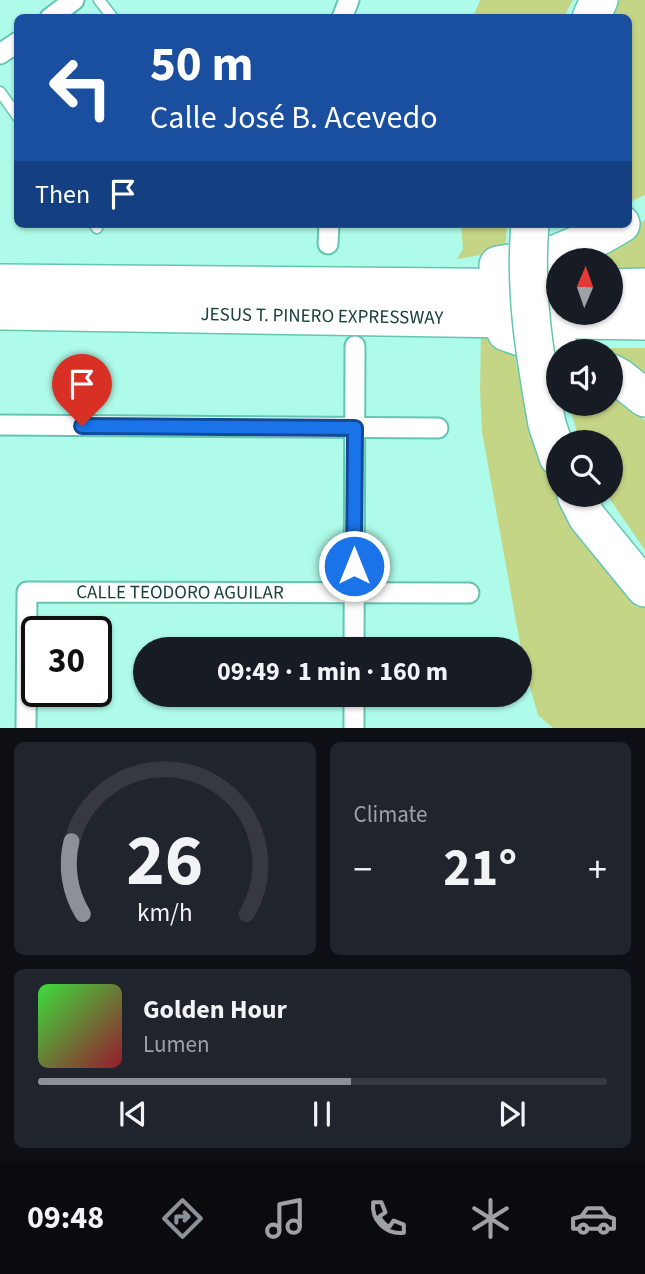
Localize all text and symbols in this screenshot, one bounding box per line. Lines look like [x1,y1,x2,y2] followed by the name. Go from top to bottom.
[150,30,254,100] text: 50 m
[35,42,126,133] icon: left
[150,95,438,141] text: Calle José B. Acevedo
[104,175,142,213] icon: arrive
[35,176,90,213] text: Then
[546,248,623,326] north arrow
[546,248,623,507] map controls
[200,301,445,331] street label: JESUS T. PINERO EXPRESSWAY
[546,339,623,416] button: sound
[52,354,112,426] pin
[63,365,101,403] icon: arrive
[546,430,623,507] button: search
[317,529,391,603] position arrow
[76,579,284,606] street label: CALLE TEODORO AGUILAR
[21,616,112,707] speed limit sign: 30
[217,653,448,690] text: 09:49 · 1 min · 160 m
[354,798,427,831] text: Climate
[126,810,203,914] text: 26
[443,832,517,906] text: 21°
[354,843,372,897] text: −
[588,843,607,897] text: +
[137,895,193,931] text: km/h
[143,991,287,1028] text: Golden Hour
[143,1028,210,1061] text: Lumen
[114,1095,152,1133] icon: previous
[303,1095,341,1133] icon: pause
[493,1095,531,1133] icon: next
[158,1194,207,1243] icon: directions
[261,1194,310,1243] icon: music
[363,1194,412,1243] icon: phone
[466,1194,515,1243] icon: climate
[569,1194,618,1243] icon: car
[27,1195,104,1241] text: 09:48

